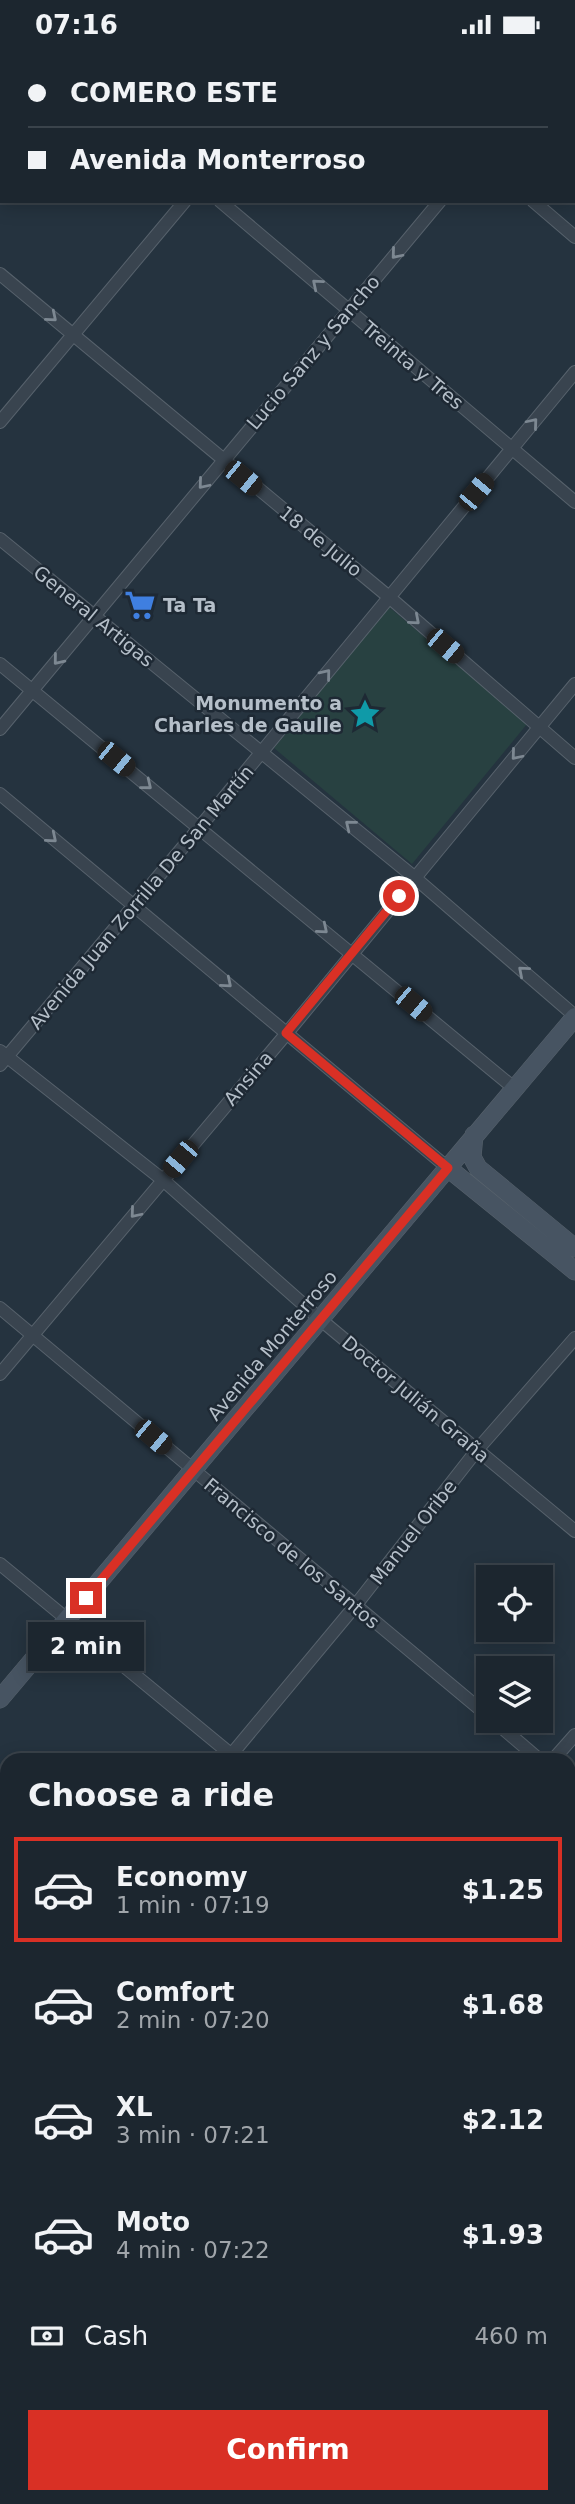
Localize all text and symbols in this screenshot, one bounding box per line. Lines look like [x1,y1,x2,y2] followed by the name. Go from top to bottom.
[35,10,118,40] text: 07:16
[70,78,278,108] text: COMERO ESTE
[70,145,366,175] text: Avenida Monterroso
[392,245,404,258] one-way arrow
[242,270,384,434] street label: Lucio Sanz y Sancho
[312,280,325,292] one-way arrow
[45,309,57,322] one-way arrow
[357,316,468,414] street label: Treinta y Tres
[525,418,537,431] one-way arrow
[221,457,266,499] car
[455,469,498,515] car
[198,477,211,489] one-way arrow
[275,501,367,581] street label: 18 de Julio
[30,561,158,671] street label: General Artigas
[123,588,157,622] supermarket icon: Ta Ta
[163,594,216,616] place label: Ta Ta
[407,612,420,624] one-way arrow
[423,624,468,668] car
[53,652,66,664] one-way arrow
[318,669,330,682] one-way arrow
[154,692,342,736] place label: Monumento a Charles de Gaulle
[348,697,382,731] place icon: Monumento a Charles de Gaulle
[94,738,139,780] car
[511,748,524,760] one-way arrow
[24,761,258,1033] street label: Avenida Juan Zorrilla De San Martín
[139,777,152,789] one-way arrow
[345,820,357,833] one-way arrow
[45,829,57,842] one-way arrow
[383,880,415,912] route start
[315,921,327,934] one-way arrow
[519,967,532,979] one-way arrow
[220,975,232,988] one-way arrow
[391,982,436,1026] car
[219,1046,277,1110] street label: Ansina
[159,1136,202,1182] car
[131,1205,143,1218] one-way arrow
[203,1265,341,1425] street label: Avenida Monterroso
[338,1331,494,1467] street label: Doctor Julián Graña
[131,1415,176,1459] car
[200,1473,384,1633] street label: Francisco de los Santos
[365,1475,461,1589] street label: Manuel Oribe
[476,1565,553,1733] map controls
[476,1565,553,1642] button: locate
[70,1582,102,1614] route end
[28,1623,144,1671] callout: 2 min
[50,1633,122,1659] text: 2 min
[476,1656,553,1733] button: layers
[28,1776,274,1814] text: Choose a ride
[32,1858,95,1921] icon: car
[116,1862,247,1892] text: Economy
[462,1875,544,1905] text: $1.25
[116,1892,270,1918] text: 1 min · 07:19
[32,1973,95,2036] icon: car
[116,1977,234,2007] text: Comfort
[462,1990,544,2020] text: $1.68
[116,2007,270,2033] text: 2 min · 07:20
[32,2088,95,2151] icon: car
[116,2092,153,2122] text: XL
[462,2105,544,2135] text: $2.12
[116,2122,270,2148] text: 3 min · 07:21
[32,2203,95,2266] icon: car
[116,2207,190,2237] text: Moto
[462,2220,544,2250] text: $1.93
[116,2237,270,2263] text: 4 min · 07:22
[28,2317,66,2355] icon: cash
[84,2321,148,2351] text: Cash
[474,2323,548,2349] text: 460 m
[28,2410,548,2490] button: Confirm

